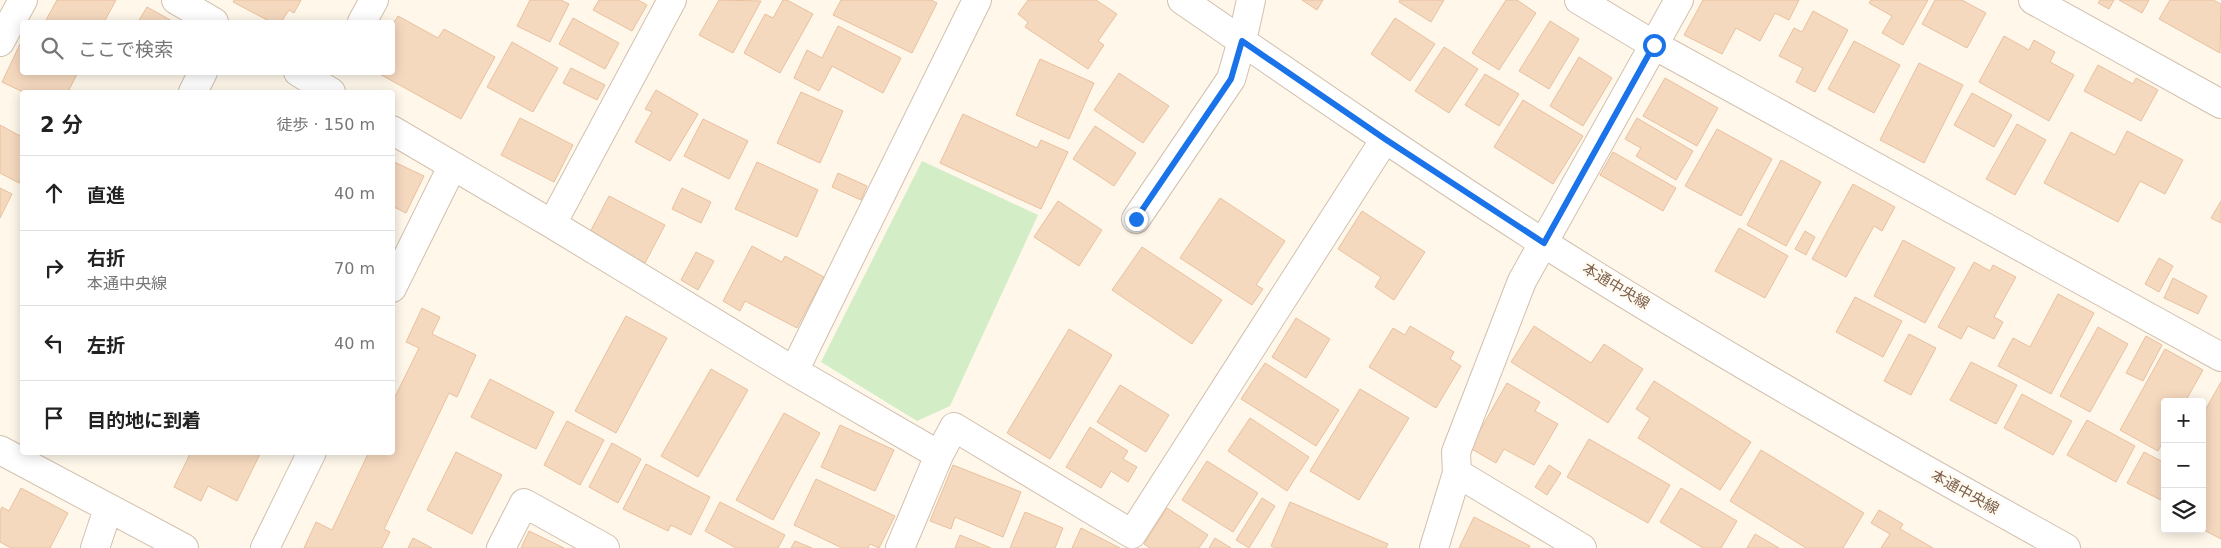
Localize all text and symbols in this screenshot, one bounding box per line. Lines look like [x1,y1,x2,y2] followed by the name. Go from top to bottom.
[20,20,395,75] search box
[38,34,66,62] icon: search
[1643,34,1666,57] route start
[78,38,173,60] text: ここで検索
[40,113,83,137] text: 2 分
[277,115,375,134] text: 徒歩 · 150 m
[40,179,68,207] icon: ahead
[87,184,125,206] text: 直進
[334,184,375,203] text: 40 m
[1125,208,1148,231] route end
[87,247,125,269] text: 右折
[40,254,68,282] icon: right
[334,259,375,278] text: 70 m
[1579,259,1653,313] street label: 本通中央線
[87,274,167,293] text: 本通中央線
[40,329,68,357] icon: left
[87,334,125,356] text: 左折
[334,334,375,353] text: 40 m
[2161,398,2206,533] map controls
[2161,398,2206,443] button: +
[40,404,68,432] icon: arrive
[87,409,201,431] text: 目的地に到着
[2161,443,2206,488] button: −
[1928,466,2002,518] street label: 本通中央線
[2161,488,2206,533] button: layers

